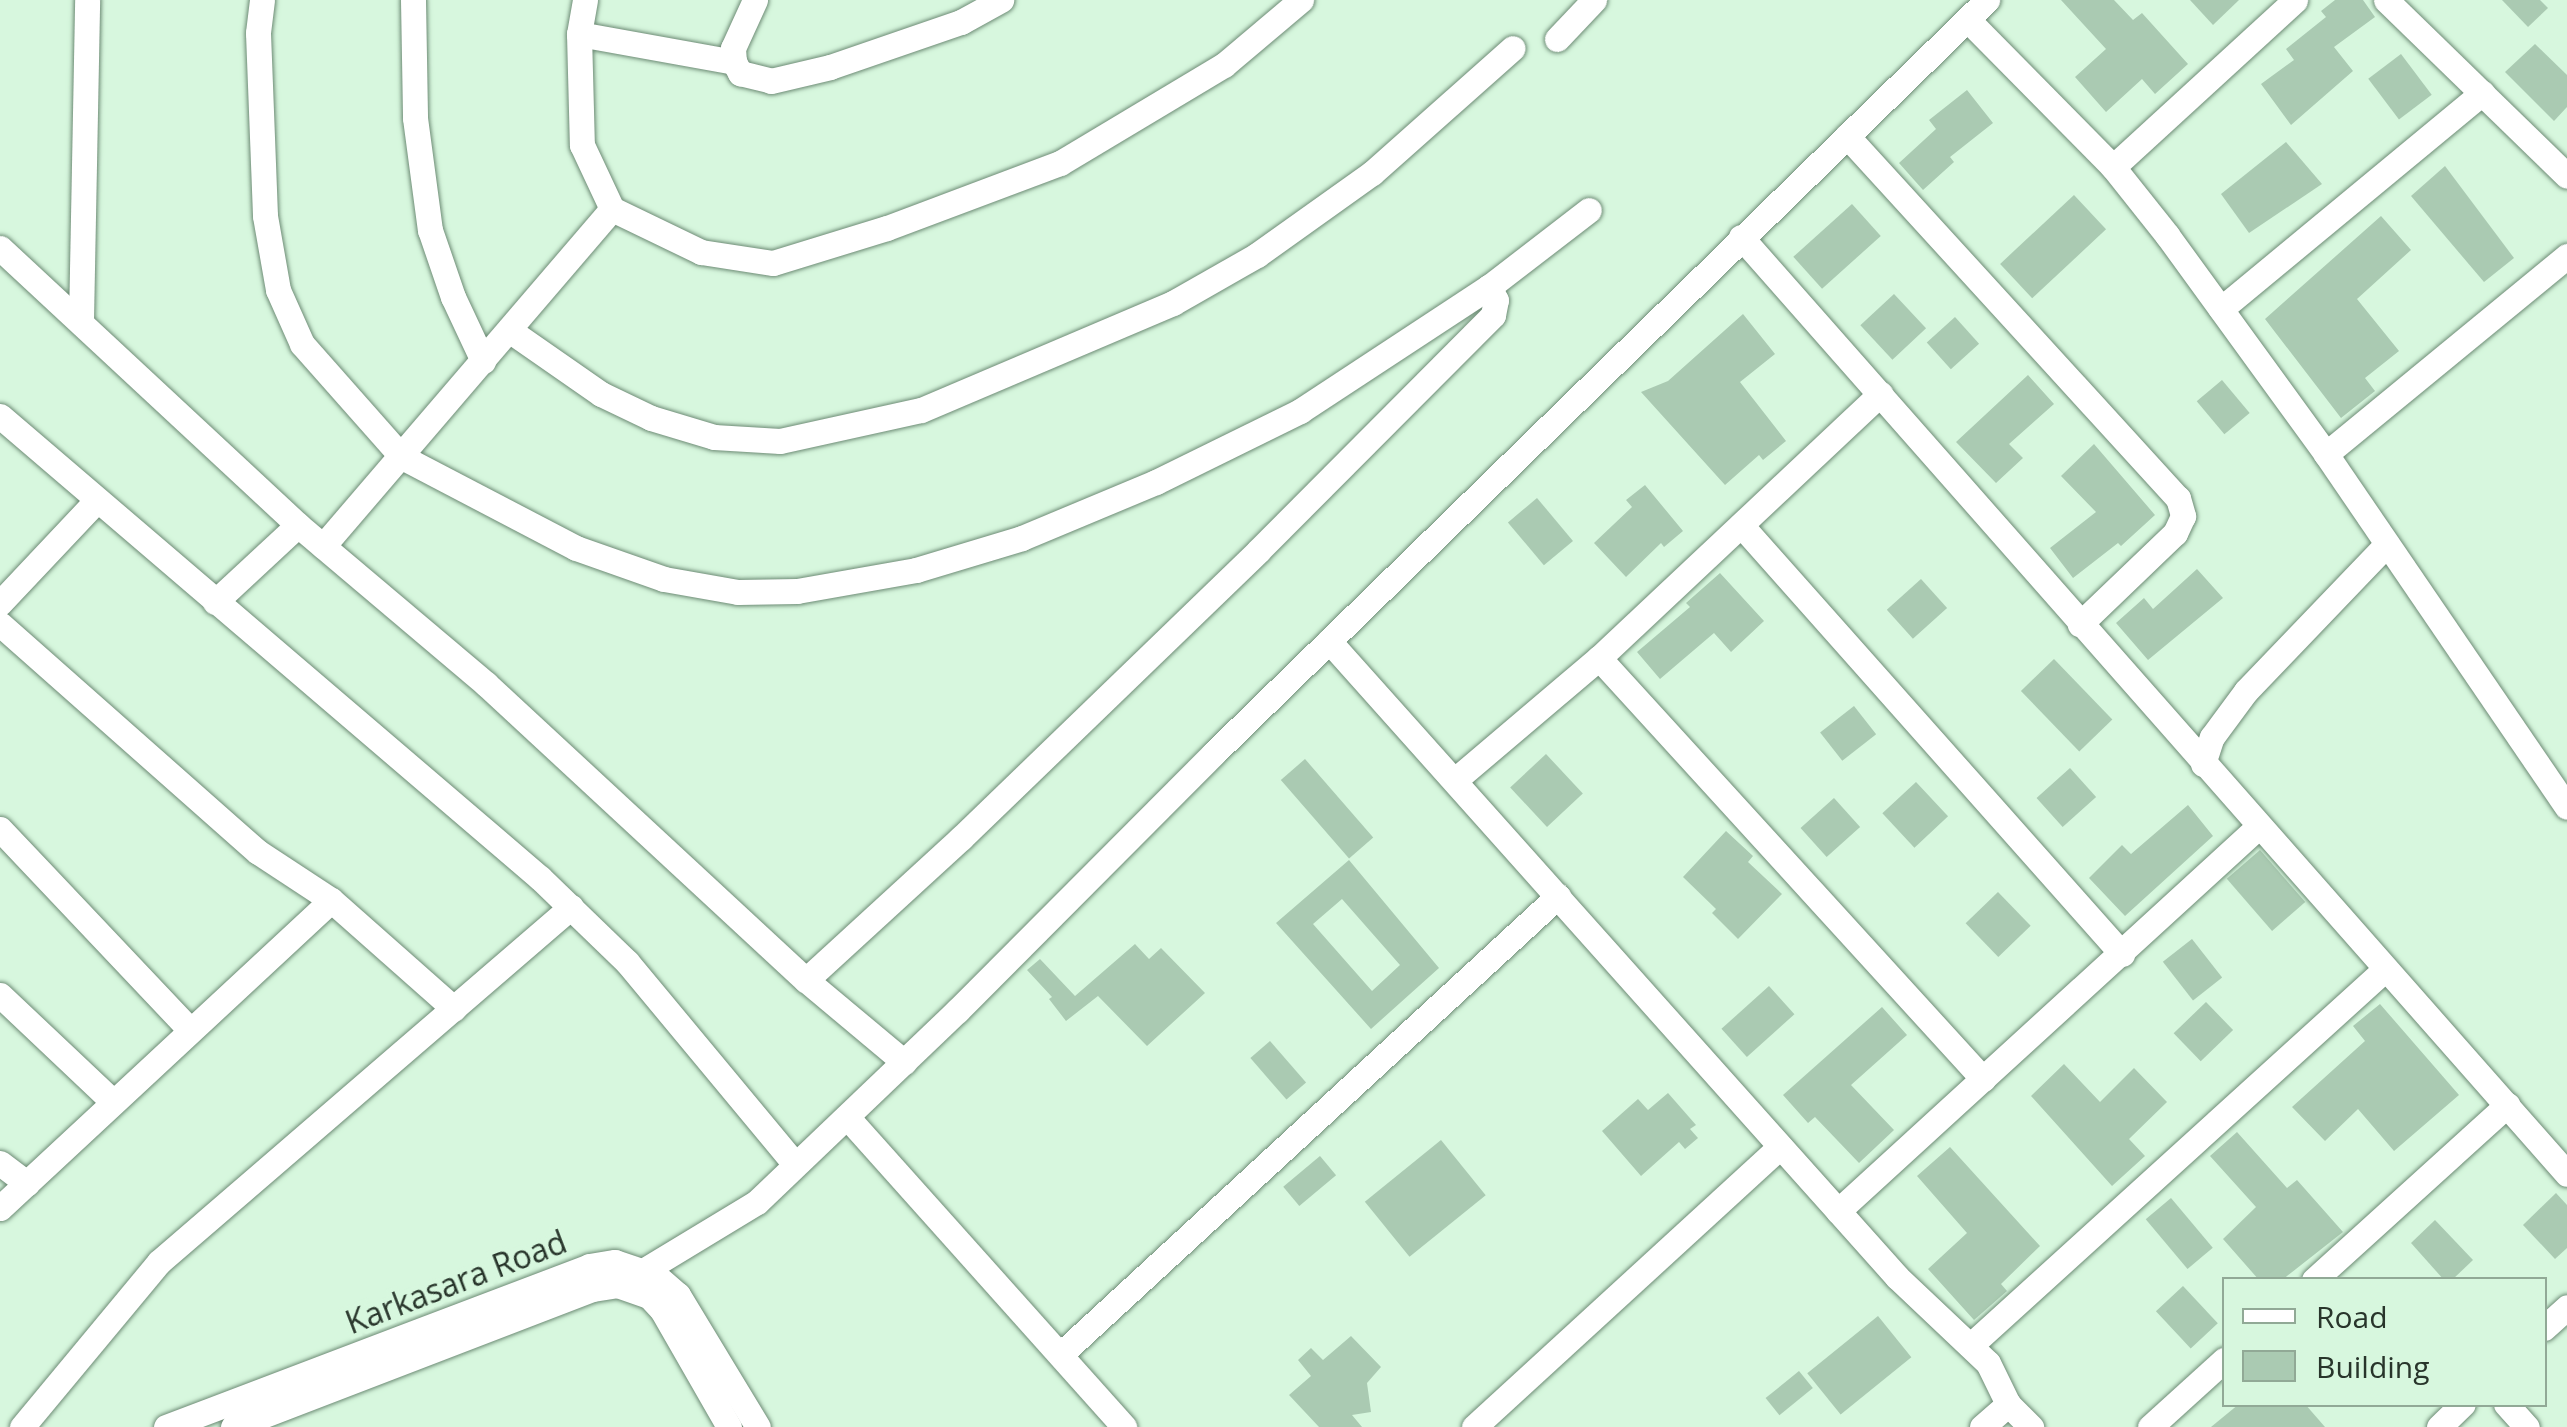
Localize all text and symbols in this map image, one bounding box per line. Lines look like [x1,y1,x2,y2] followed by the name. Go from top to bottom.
[340,1222,572,1342] street label: Karkasara Road
[2222,1277,2547,1407] legend
[2316,1296,2388,1337] text: Road
[2316,1346,2430,1387] text: Building

